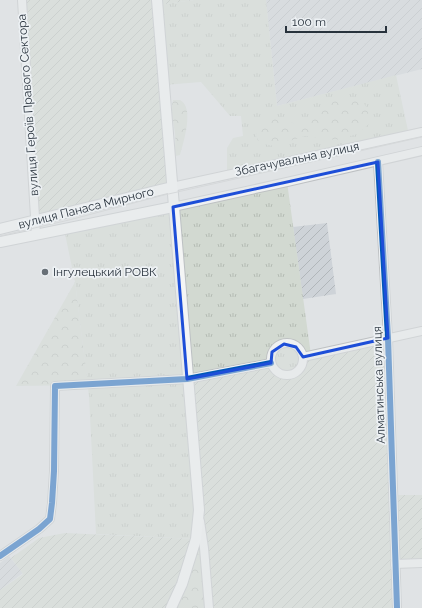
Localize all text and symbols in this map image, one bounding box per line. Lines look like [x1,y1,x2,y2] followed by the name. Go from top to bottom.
[286,8,386,34] scale bar
[15,14,41,196] street label: вулиця Героїв Правого Сектора
[292,15,326,29] text: 100 m
[234,139,360,179] street label: Збагачувальна вулиця
[17,184,155,232] street label: вулиця Панаса Мирного
[53,265,157,279] place label: Інгулецький РОВК
[40,267,50,277] marker: Інгулецький РОВК
[370,326,388,444] street label: Алматинська вулиця

